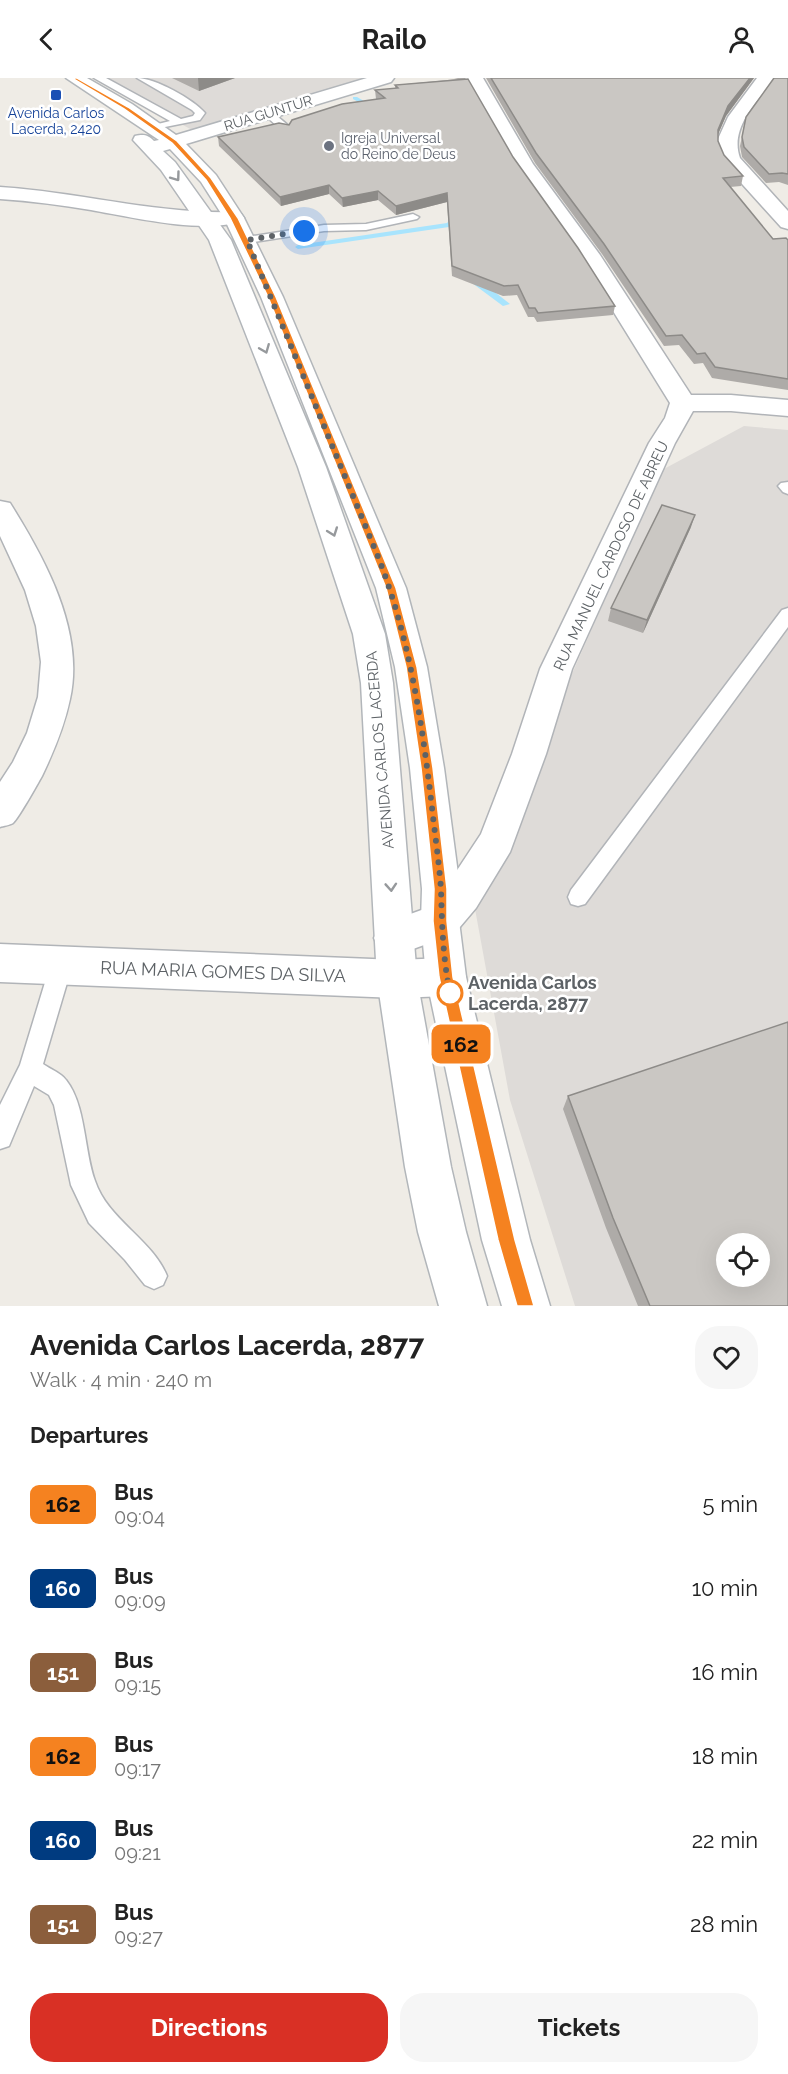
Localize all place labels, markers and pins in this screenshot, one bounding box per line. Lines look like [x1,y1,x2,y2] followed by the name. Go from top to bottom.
[49,88,63,102] marker: Avenida Carlos Lacerda, 2420
[8,105,105,137] place label: Avenida Carlos Lacerda, 2420
[341,130,456,162] place label: Igreja Universal do Reino de Deus
[322,139,336,153] marker: Igreja Universal do Reino de Deus
[468,972,597,1014] place label: Avenida Carlos Lacerda, 2877
[437,980,463,1006] marker: Avenida Carlos Lacerda, 2877

